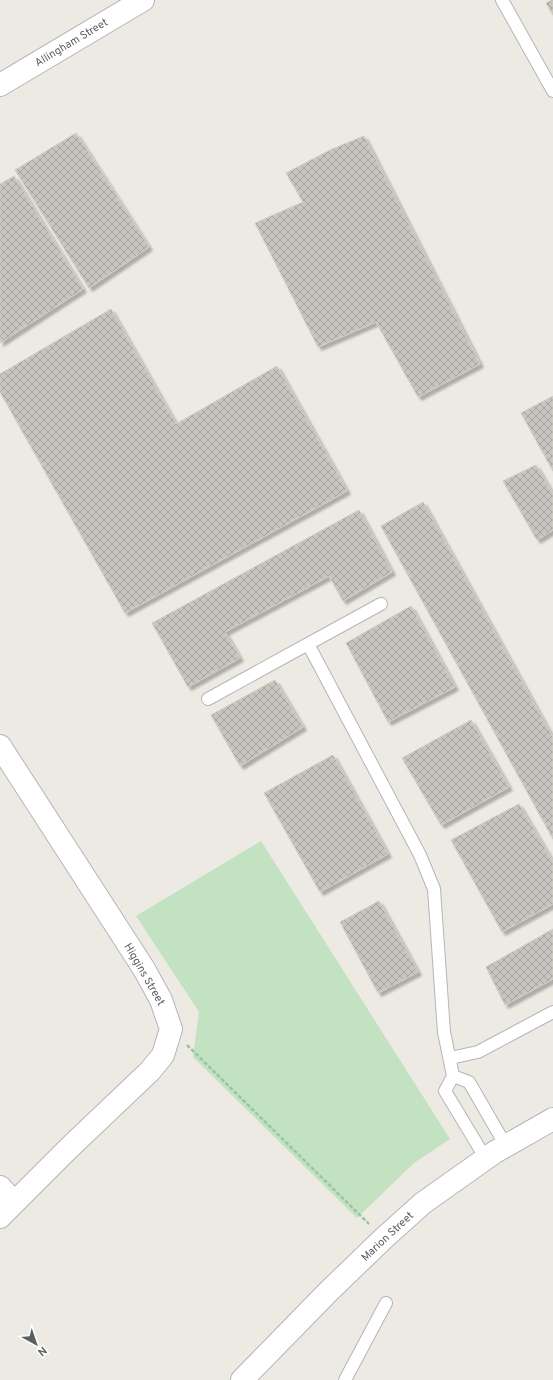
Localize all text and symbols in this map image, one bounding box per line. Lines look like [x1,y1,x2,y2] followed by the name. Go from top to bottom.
[32,15,111,70] street label: Allingham Street
[121,941,168,1008] street label: Higgins Street
[359,1209,417,1265] street label: Marion Street
[16,1324,56,1364] north arrow
[34,1343,49,1359] text: N

